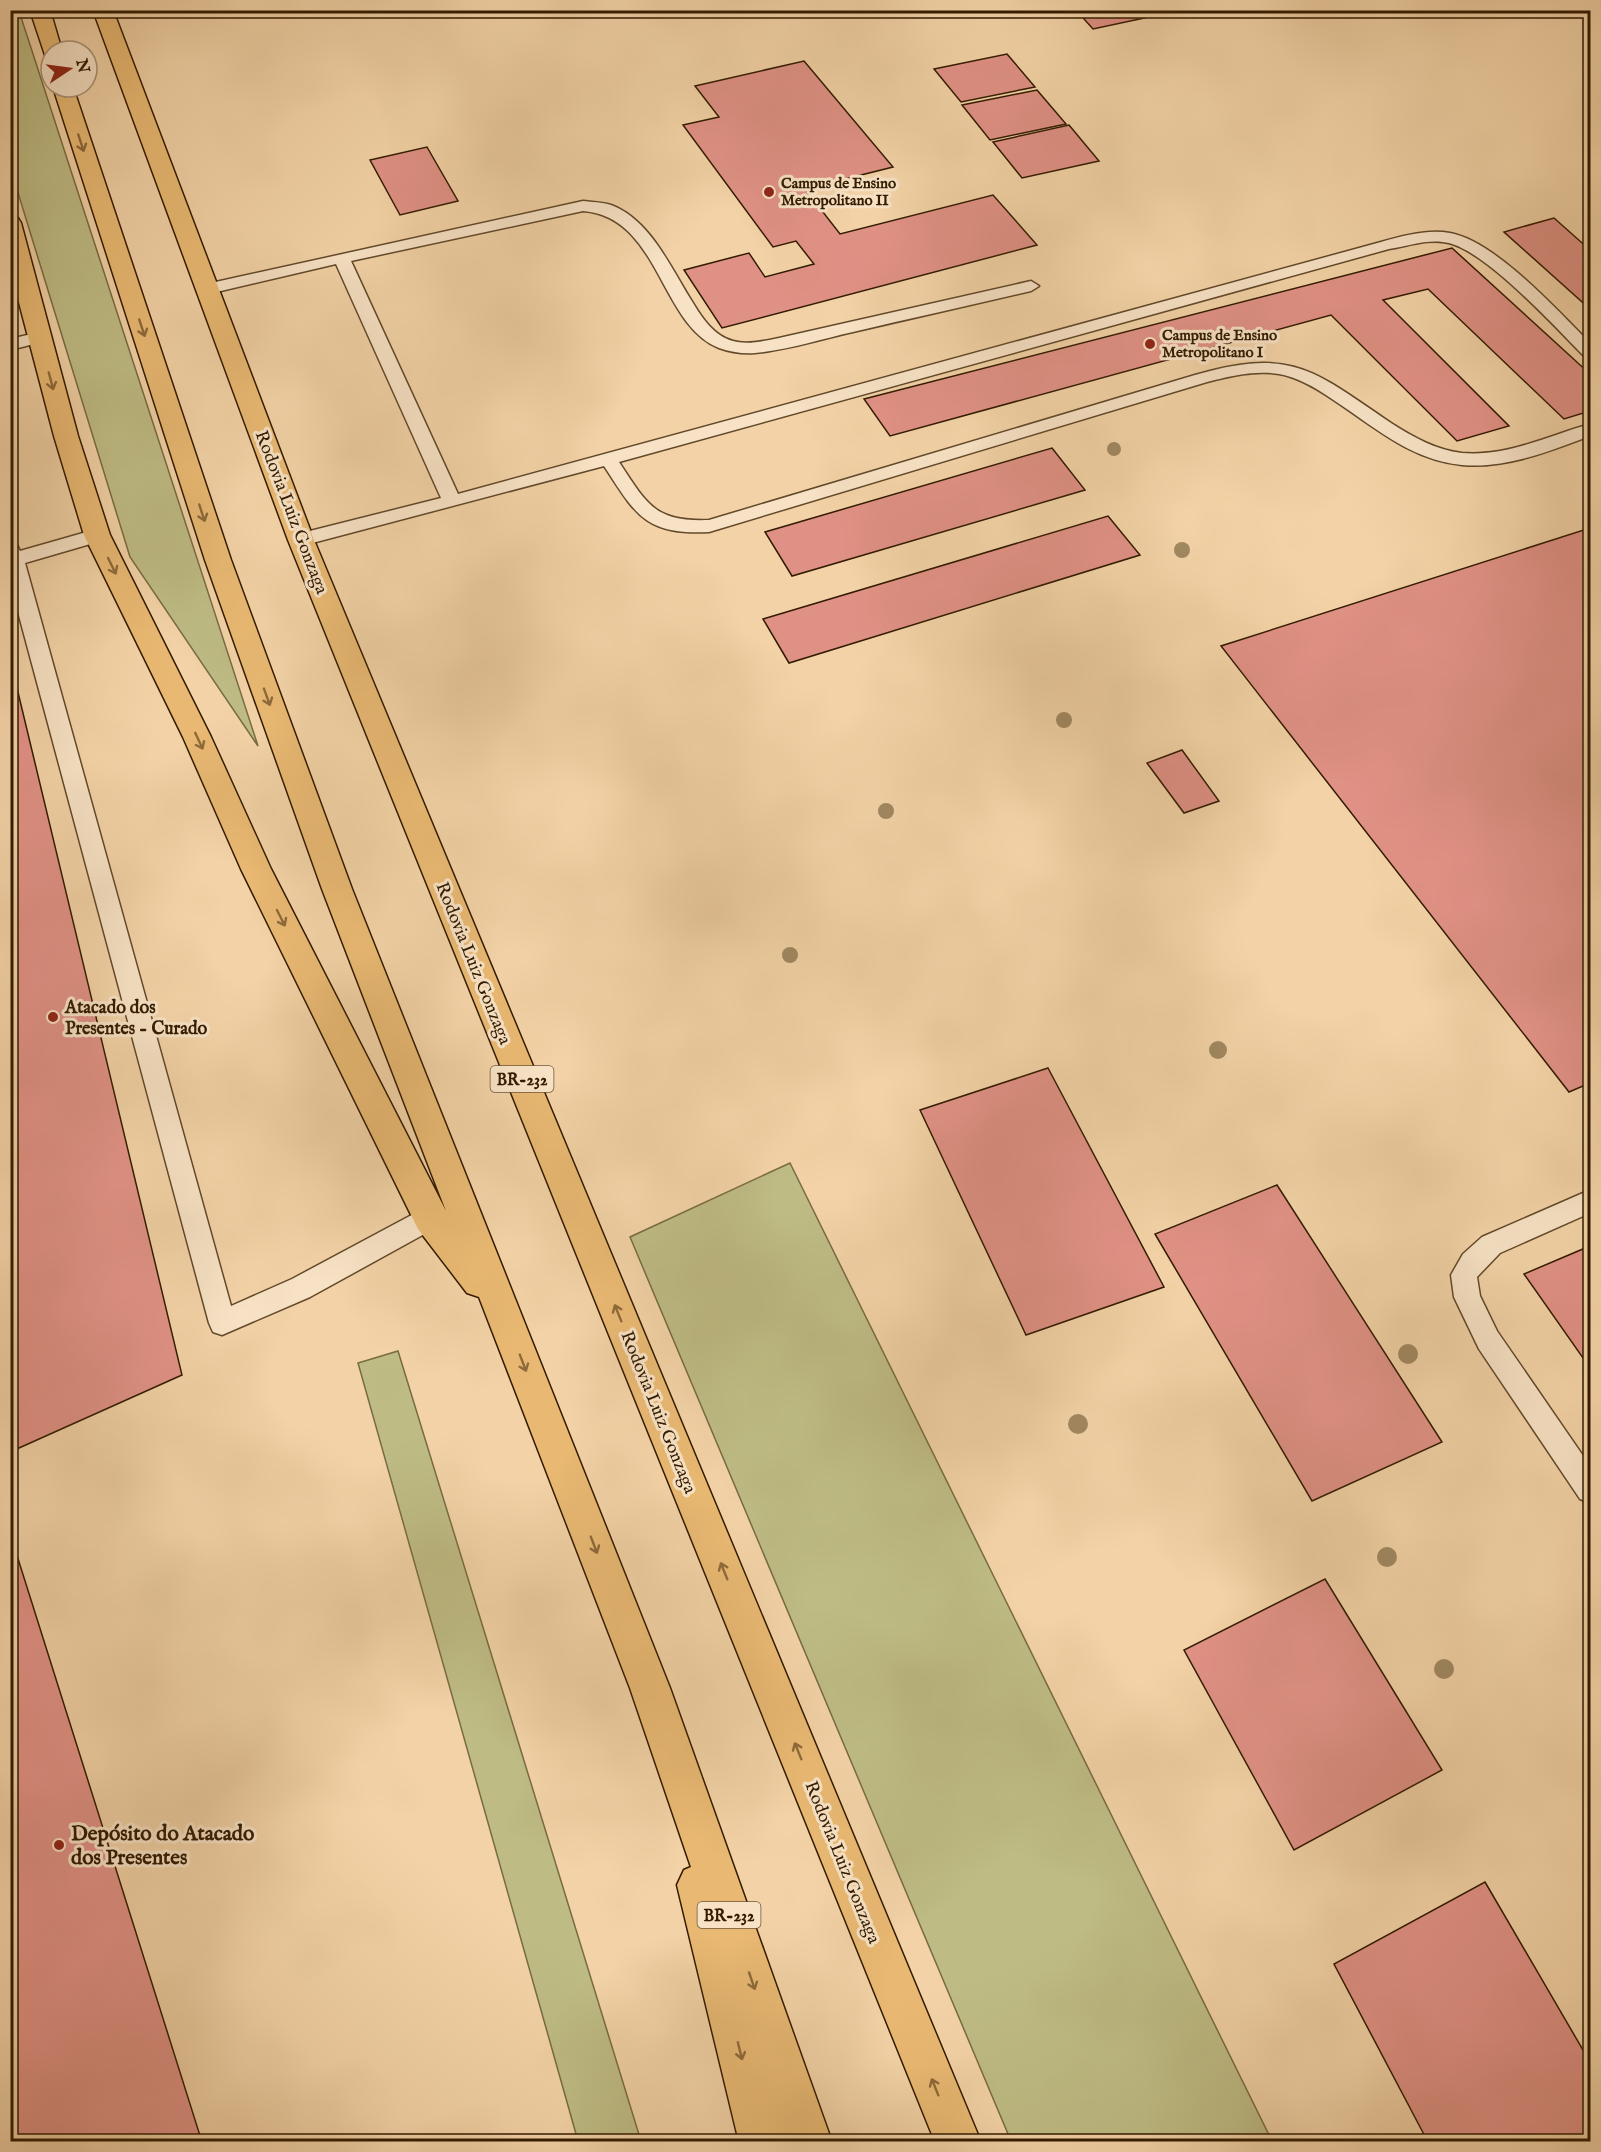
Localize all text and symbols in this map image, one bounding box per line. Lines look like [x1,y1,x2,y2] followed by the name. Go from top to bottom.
[39,39,99,99] north arrow
[70,56,93,75] text: N
[76,133,87,152] one-way arrow
[781,174,896,210] place label: Campus de Ensino Metropolitano II
[762,185,776,199] marker: Campus de Ensino Metropolitano II
[137,318,148,337] one-way arrow
[1162,326,1277,362] place label: Campus de Ensino Metropolitano I
[1143,337,1157,351] marker: Campus de Ensino Metropolitano I
[46,372,58,391] one-way arrow
[249,427,332,598] street label: Rodovia Luiz Gonzaga
[198,503,209,522] one-way arrow
[107,557,119,575] one-way arrow
[263,687,274,706] one-way arrow
[193,731,205,749] one-way arrow
[429,879,516,1048] street label: Rodovia Luiz Gonzaga
[275,909,287,927] one-way arrow
[64,997,208,1041] place label: Atacado dos Presentes - Curado
[46,1010,60,1024] marker: Atacado dos Presentes - Curado
[490,1066,554,1092] road number: BR-232
[612,1304,623,1323] one-way arrow
[614,1328,701,1497] street label: Rodovia Luiz Gonzaga
[518,1353,529,1372] one-way arrow
[589,1535,600,1554] one-way arrow
[718,1562,729,1581] one-way arrow
[792,1743,803,1761] one-way arrow
[798,1778,885,1947] street label: Rodovia Luiz Gonzaga
[71,1821,255,1872] place label: Depósito do Atacado dos Presentes
[52,1838,66,1852] marker: Depósito do Atacado dos Presentes
[698,1902,760,1928] road number: BR-232
[748,1971,759,1990] one-way arrow
[734,2041,746,2060] one-way arrow
[929,2079,940,2097] one-way arrow

